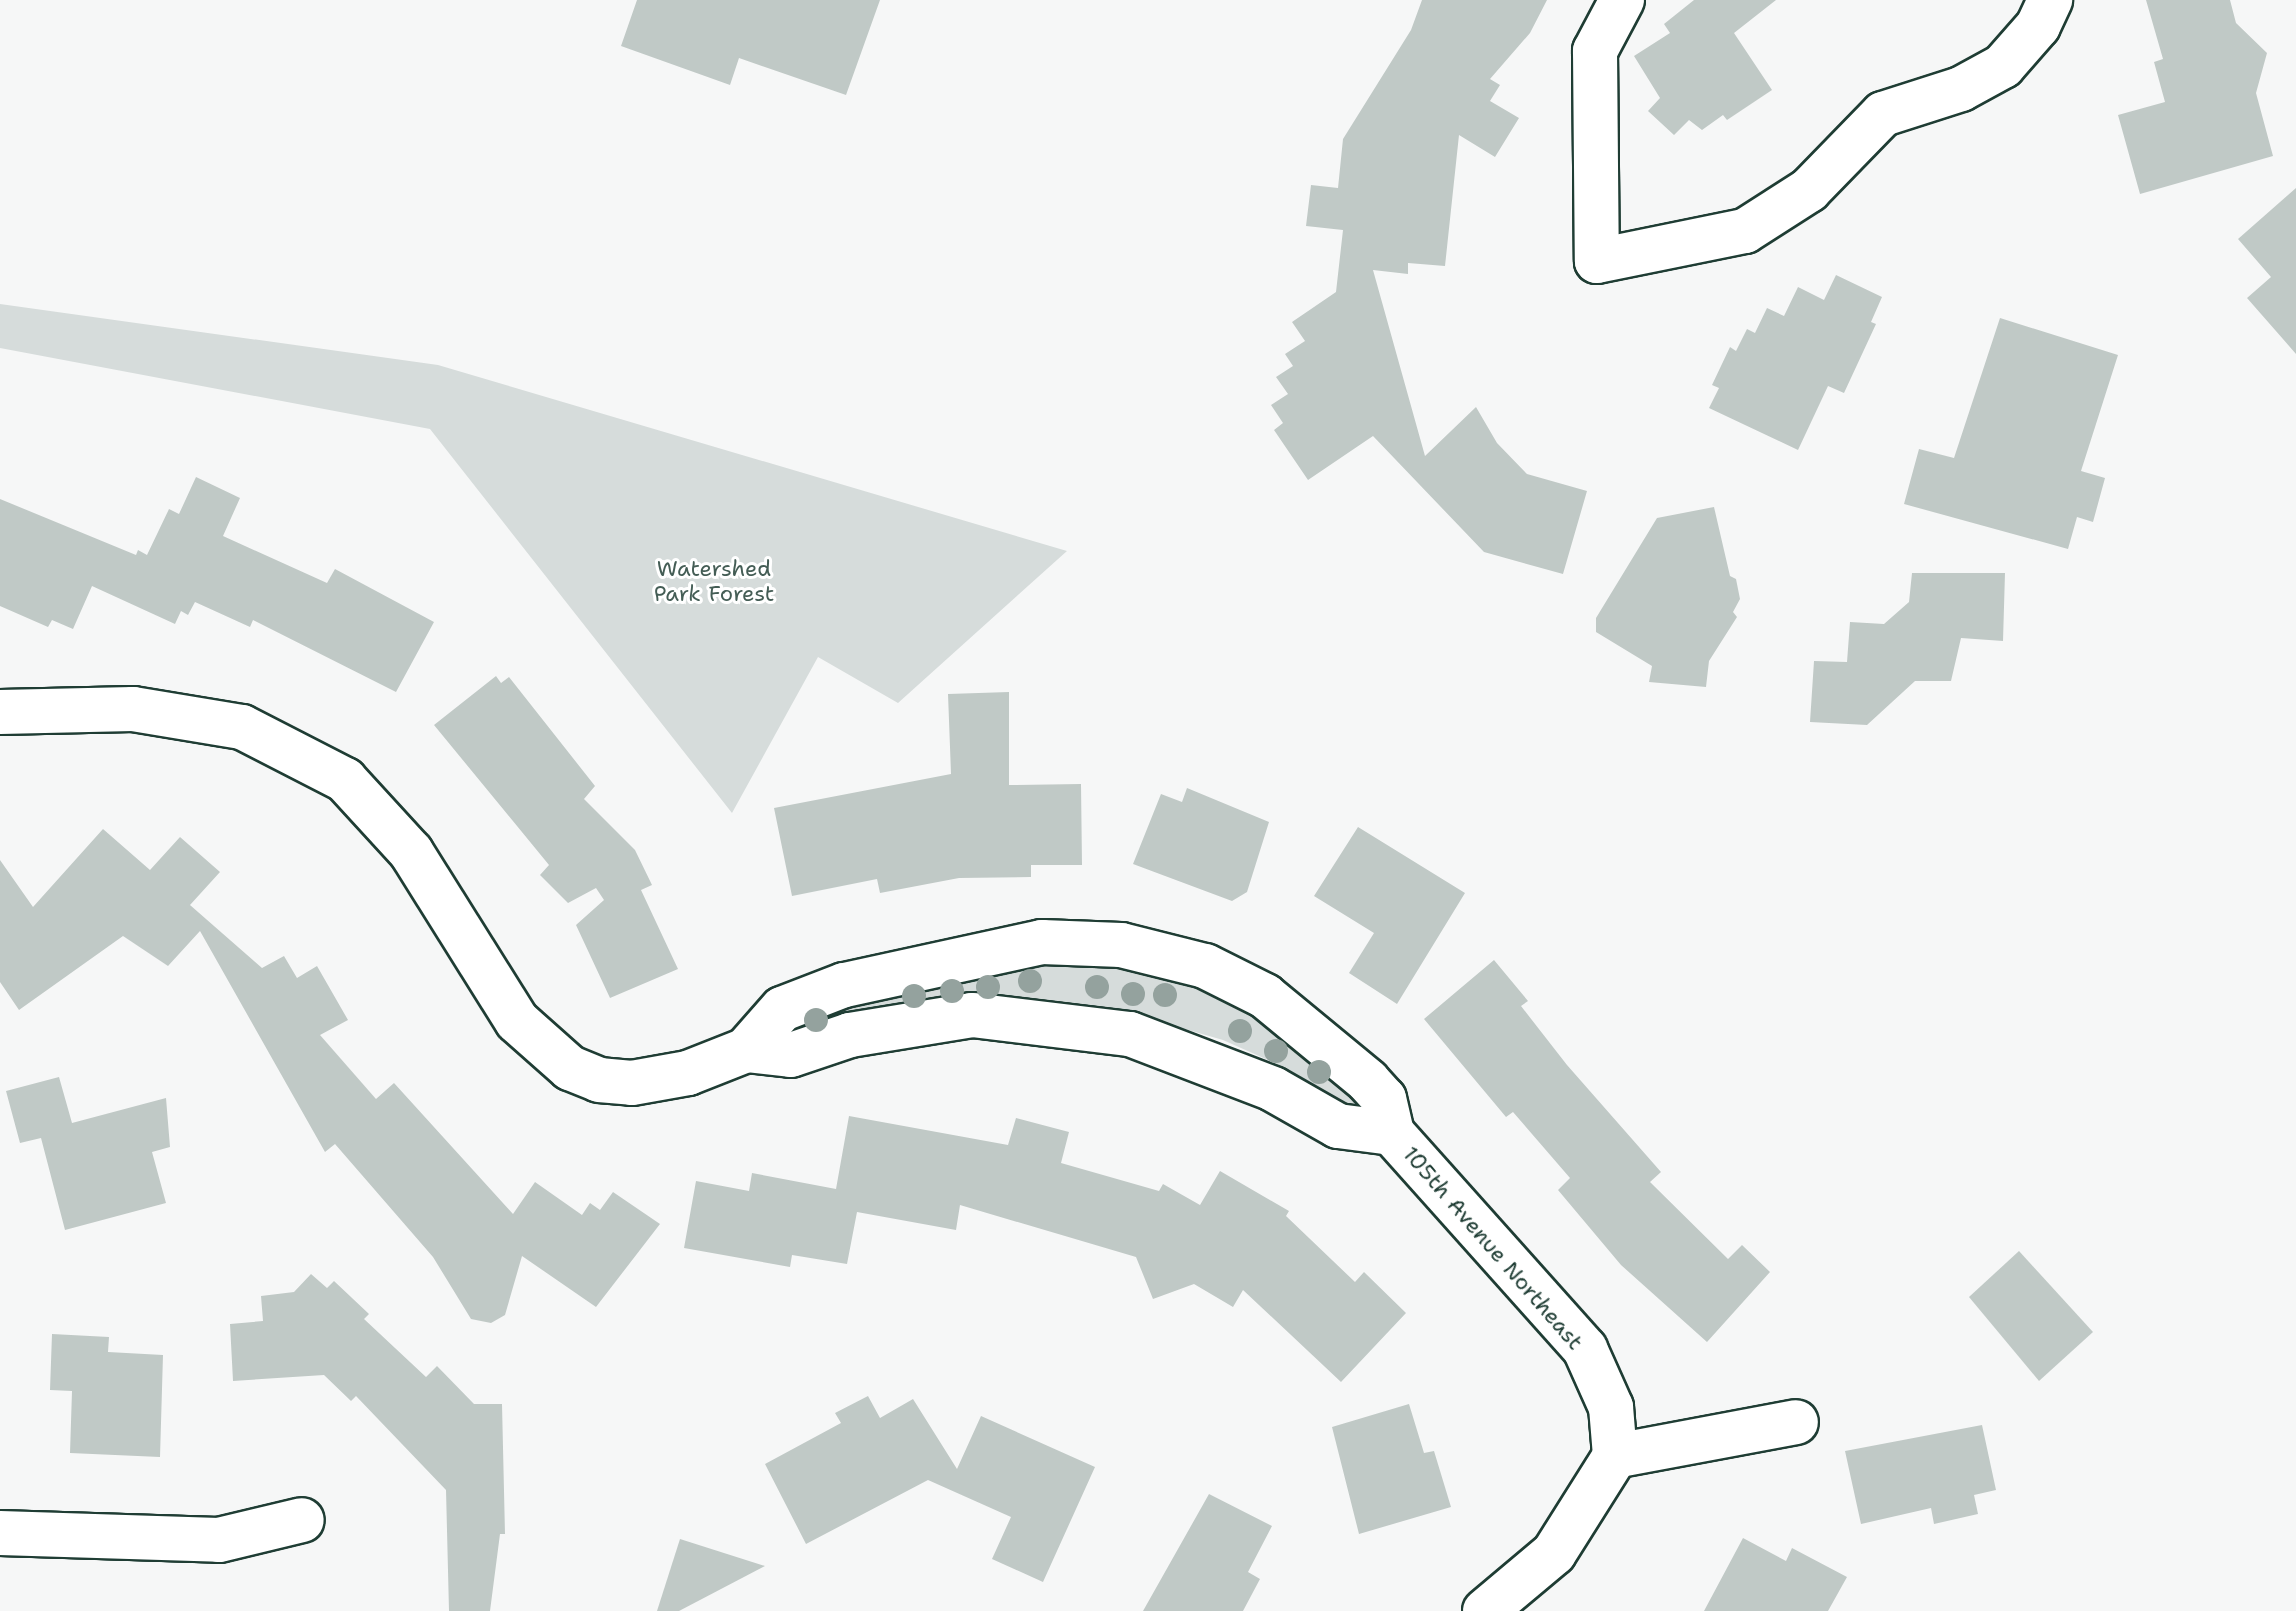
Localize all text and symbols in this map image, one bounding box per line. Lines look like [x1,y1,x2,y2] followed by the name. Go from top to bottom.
[654,555,774,606] park label: Watershed Park Forest
[1397,1141,1589,1355] street label: 105th Avenue Northeast

